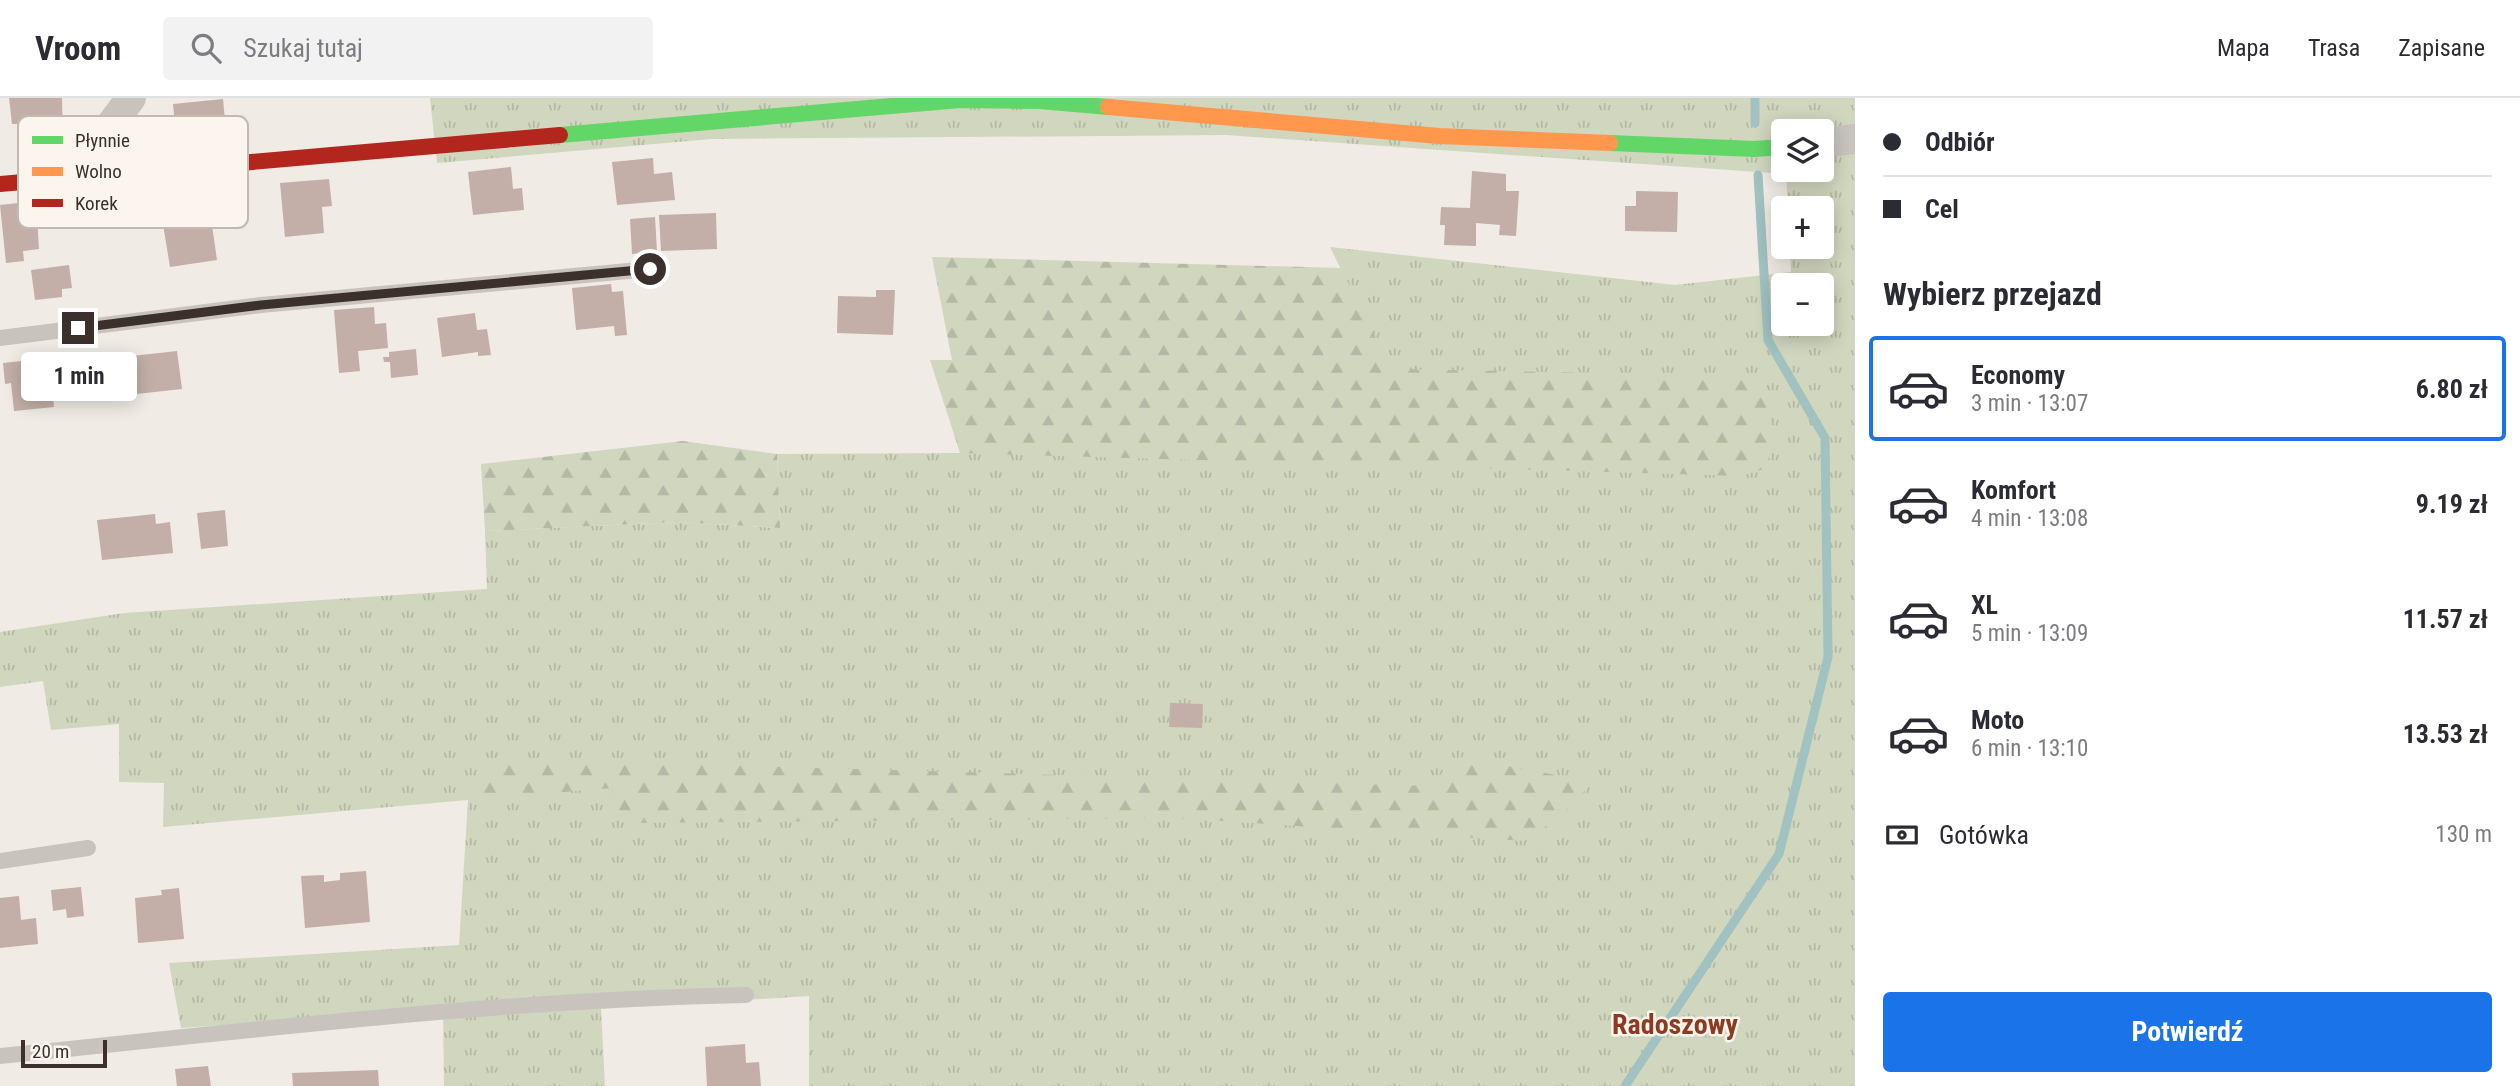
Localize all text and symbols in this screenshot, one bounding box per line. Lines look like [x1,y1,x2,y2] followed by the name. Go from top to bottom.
[163,17,653,80] search box
[35,29,121,68] text: Vroom
[187,29,225,67] icon: search
[243,33,363,63] text: Szukaj tutaj
[2217,34,2270,62] text: Mapa
[2308,34,2360,62] text: Trasa
[2398,34,2485,62] text: Zapisane
[18,116,248,228] legend
[1771,119,1834,336] map controls
[1771,119,1834,182] button: layers
[1925,127,1995,157] text: Odbiór
[75,129,130,152] text: Płynnie
[75,160,122,183] text: Wolno
[75,192,118,215] text: Korek
[1925,194,1959,224] text: Cel
[1771,196,1834,259] button: +
[634,253,666,285] route start
[1771,273,1834,336] button: −
[1883,275,2102,313] text: Wybierz przejazd
[62,312,94,344] route end
[20,352,136,402] callout: 1 min
[1887,357,1950,420] icon: car
[1971,360,2065,390] text: Economy
[53,363,105,390] text: 1 min
[2416,374,2488,404] text: 6.80 zł
[1971,390,2088,417] text: 3 min · 13:07
[1887,472,1950,535] icon: car
[1971,475,2056,505] text: Komfort
[2416,489,2488,519] text: 9.19 zł
[1971,505,2088,532] text: 4 min · 13:08
[1887,587,1950,650] icon: car
[1971,590,1998,620] text: XL
[2403,604,2488,634] text: 11.57 zł
[1971,620,2088,647] text: 5 min · 13:09
[1887,702,1950,765] icon: car
[1971,705,2024,735] text: Moto
[2403,719,2488,749] text: 13.53 zł
[1971,735,2088,762] text: 6 min · 13:10
[1883,816,1921,854] icon: cash
[1939,820,2029,850] text: Gotówka
[2435,821,2492,848] text: 130 m
[1883,992,2492,1072] button: Potwierdź
[1612,1008,1738,1041] district label: Radoszowy
[21,1037,107,1069] scale bar
[32,1040,69,1063] text: 20 m

